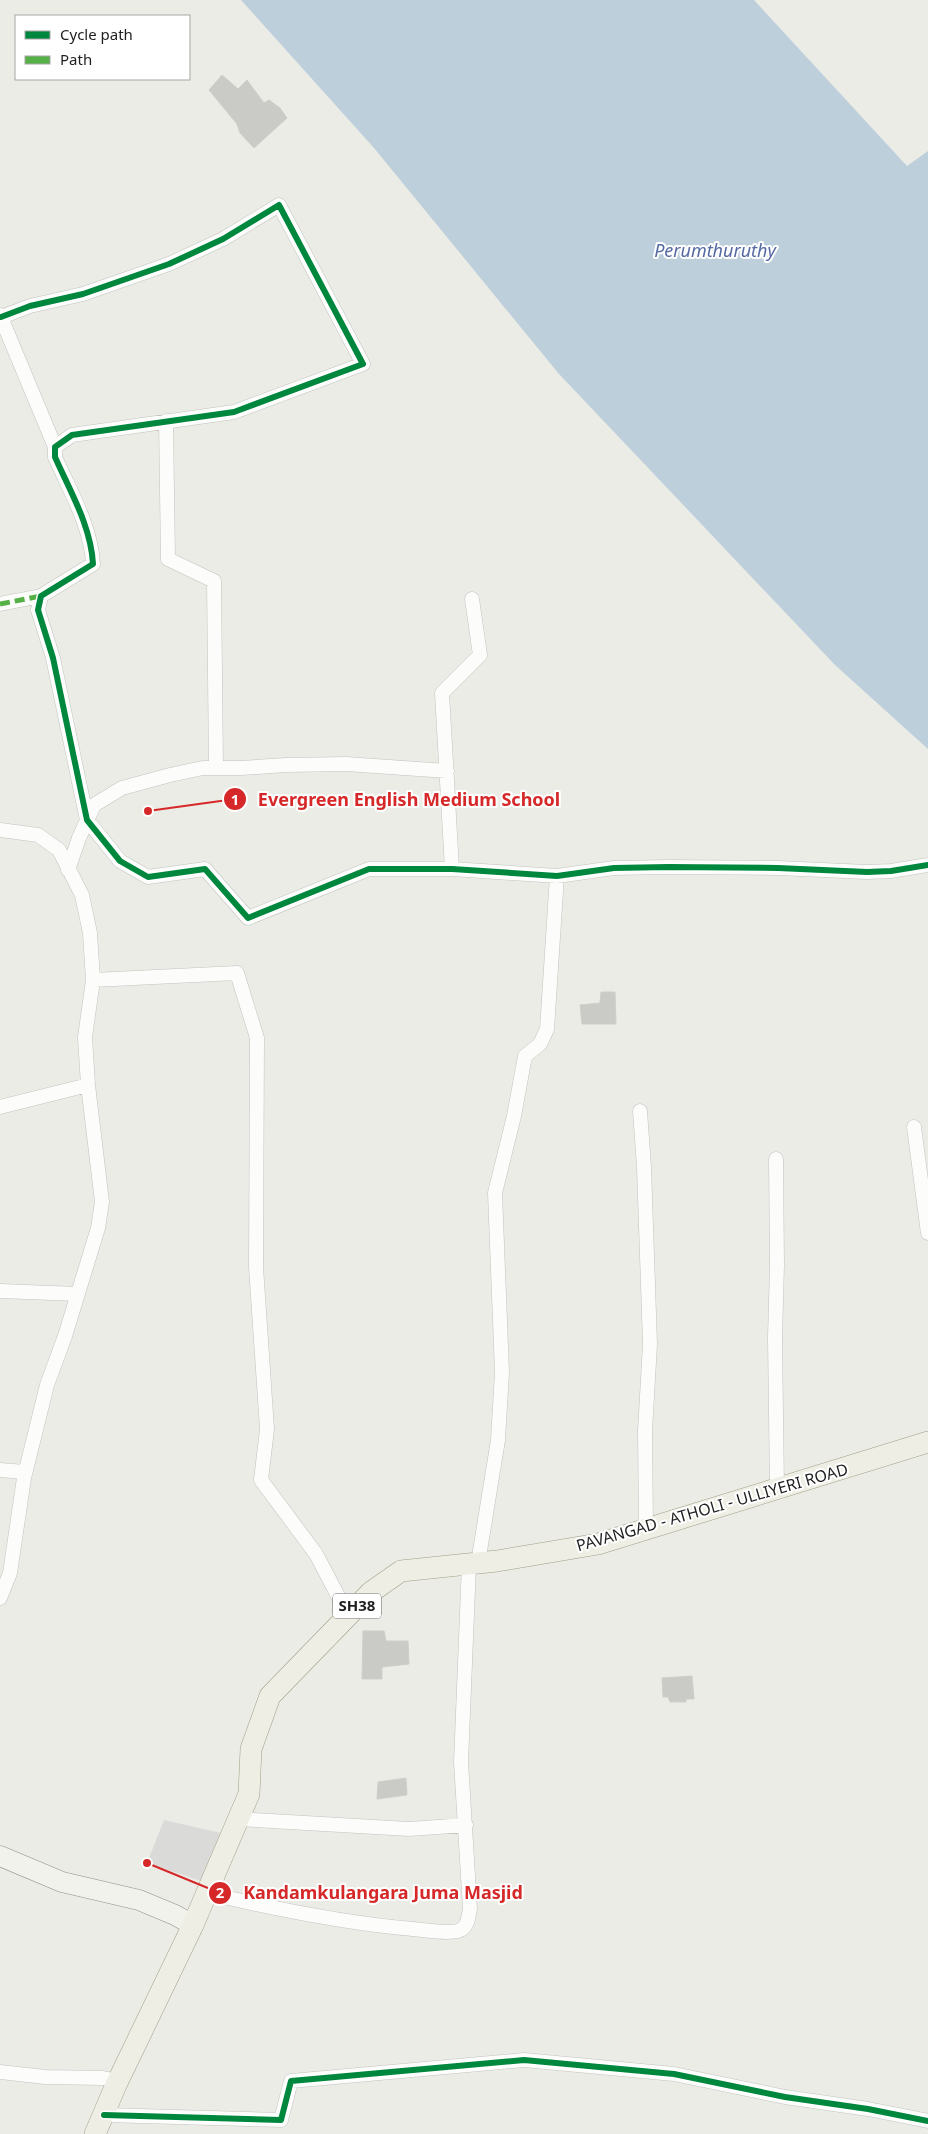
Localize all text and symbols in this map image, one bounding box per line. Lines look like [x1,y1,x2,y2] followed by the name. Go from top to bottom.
[15,15,190,80] legend
[60,24,133,44] text: Cycle path
[60,49,92,69] text: Path
[654,238,777,262] water label: Perumthuruthy
[223,783,570,816] callout: Evergreen English Medium School
[258,787,560,811] text: Evergreen English Medium School
[231,789,239,809] text: 1
[573,1458,851,1556] street label: PAVANGAD - ATHOLI - ULLIYERI ROAD
[333,1594,381,1618] road number: SH38
[208,1876,532,1909] callout: Kandamkulangara Juma Masjid
[243,1880,523,1904] text: Kandamkulangara Juma Masjid
[216,1882,225,1902] text: 2

